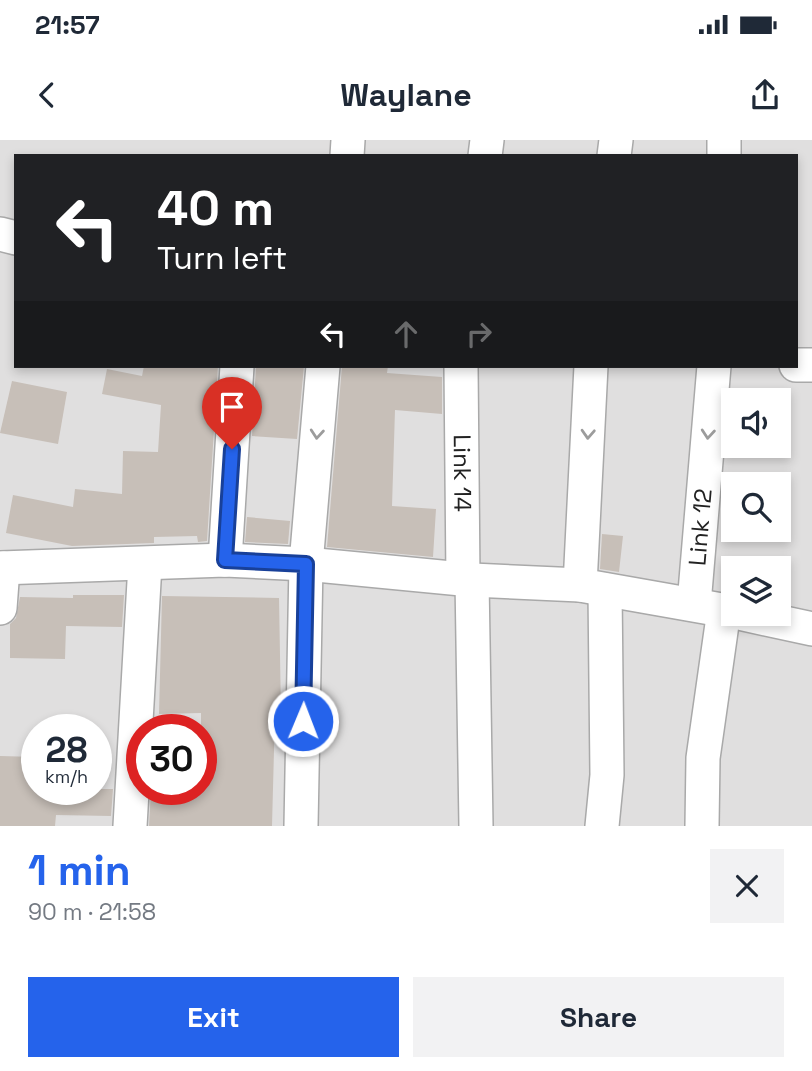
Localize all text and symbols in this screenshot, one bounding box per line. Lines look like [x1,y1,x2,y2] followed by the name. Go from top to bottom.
[35,8,100,42] text: 21:57
[340,75,472,115] text: Waylane
[28,76,66,114] icon: back
[746,76,784,114] icon: share
[157,177,274,239] text: 40 m
[42,182,133,273] icon: left
[157,238,287,278] text: Turn left
[314,315,352,353] icon: left
[387,315,425,353] icon: ahead
[460,315,498,353] icon: right
[202,377,262,449] pin
[213,388,251,426] icon: arrive
[721,388,791,626] map controls
[721,388,791,458] button: sound
[310,429,325,440] one-way arrow
[581,429,596,440] one-way arrow
[701,429,716,440] one-way arrow
[447,434,478,512] street label: Link 14
[721,472,791,542] button: search
[681,487,719,567] street label: Link 12
[721,556,791,626] button: layers
[266,684,340,758] position arrow
[126,714,217,805] speed limit sign: 30
[46,728,87,772] text: 28
[45,765,88,788] text: km/h
[28,844,131,897] text: 1 min
[710,849,784,923] button: close
[28,897,156,927] text: 90 m · 21:58
[28,977,399,1057] button: Exit
[413,977,784,1057] button: Share

